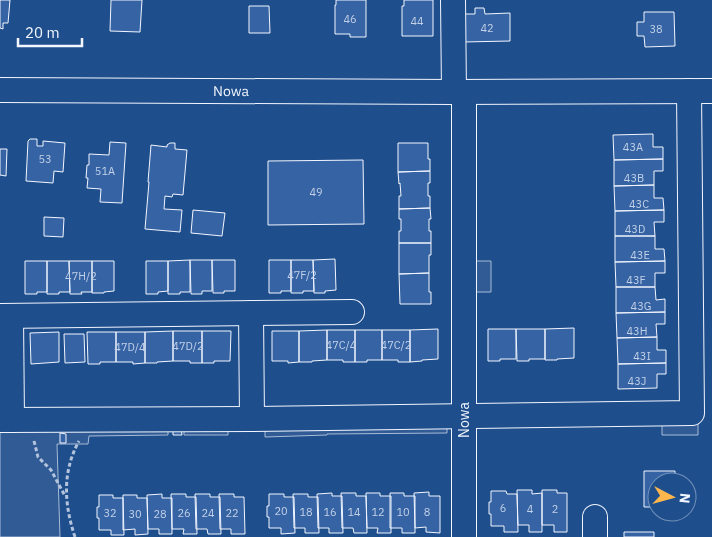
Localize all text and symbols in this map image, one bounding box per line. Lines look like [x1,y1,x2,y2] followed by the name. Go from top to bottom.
[343,12,357,26] house number: 46
[410,14,424,28] house number: 44
[18,15,81,47] scale bar
[480,21,494,35] house number: 42
[649,22,663,36] house number: 38
[25,23,60,42] text: 20 m
[213,82,249,100] street label: Nowa
[623,140,643,154] house number: 43A
[38,152,52,166] house number: 53
[95,164,115,178] house number: 51A
[624,171,644,185] house number: 43B
[309,185,323,199] house number: 49
[629,197,649,211] house number: 43C
[625,222,645,236] house number: 43D
[630,248,650,262] house number: 43E
[287,268,317,282] house number: 47F/2
[65,269,97,283] house number: 47H/2
[626,273,646,287] house number: 43F
[631,299,651,313] house number: 43G
[627,324,647,338] house number: 43H
[326,338,357,352] house number: 47C/4
[381,338,411,352] house number: 47C/2
[172,339,204,353] house number: 47D/2
[114,340,146,354] house number: 47D/4
[633,349,651,363] house number: 43I
[628,374,646,388] house number: 43J
[455,402,473,438] street label: Nowa
[647,472,697,522] north arrow
[675,492,694,504] text: N
[500,501,506,515] house number: 6
[527,502,534,516] house number: 4
[552,502,558,516] house number: 2
[274,504,288,518] house number: 20
[299,505,313,519] house number: 18
[323,505,337,519] house number: 16
[347,505,361,519] house number: 14
[371,505,385,519] house number: 12
[396,505,410,519] house number: 10
[424,505,430,519] house number: 8
[103,506,117,520] house number: 32
[177,506,191,520] house number: 26
[201,506,215,520] house number: 24
[225,506,239,520] house number: 22
[128,507,142,521] house number: 30
[153,507,167,521] house number: 28

